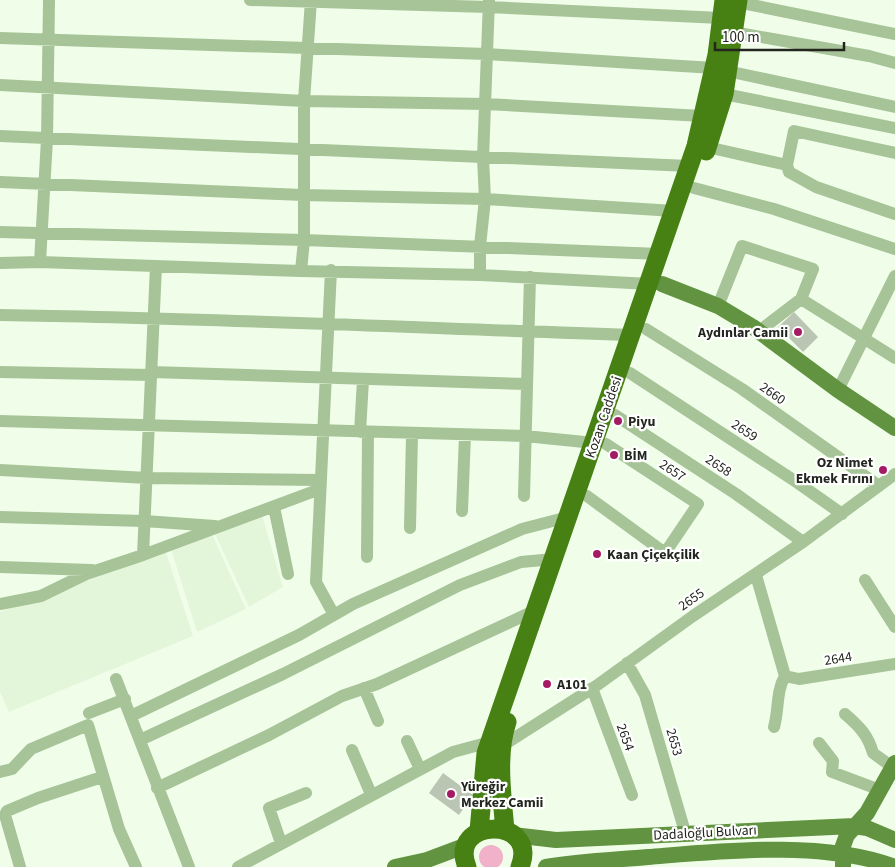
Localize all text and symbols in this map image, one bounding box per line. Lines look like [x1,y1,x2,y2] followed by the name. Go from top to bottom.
[715,20,844,52] scale bar
[722,27,760,48] text: 100 m
[697,323,788,343] place label: Aydınlar Camii
[792,326,804,338] marker: Aydınlar Camii
[581,374,627,461] street label: Kozan Caddesi
[755,378,790,410] street label: 2660
[628,412,656,432] place label: Piyu
[612,415,624,427] marker: Piyu
[727,415,762,447] street label: 2659
[624,446,647,466] place label: BİM
[608,449,620,461] marker: BİM
[701,450,736,482] street label: 2658
[796,453,874,489] place label: Oz Nimet Ekmek Fırını
[655,455,690,487] street label: 2657
[877,464,889,476] marker: Oz Nimet Ekmek Fırını
[607,545,700,565] place label: Kaan Çiçekçilik
[591,548,603,560] marker: Kaan Çiçekçilik
[674,584,709,616] street label: 2655
[823,647,854,671] street label: 2644
[556,675,587,695] place label: A101
[541,678,553,690] marker: A101
[611,721,639,754] street label: 2654
[661,726,687,758] street label: 2653
[460,777,544,813] place label: Yüreğir Merkez Camii
[445,788,457,800] marker: Yüreğir Merkez Camii
[653,820,757,846] street label: Dadaloğlu Bulvarı

